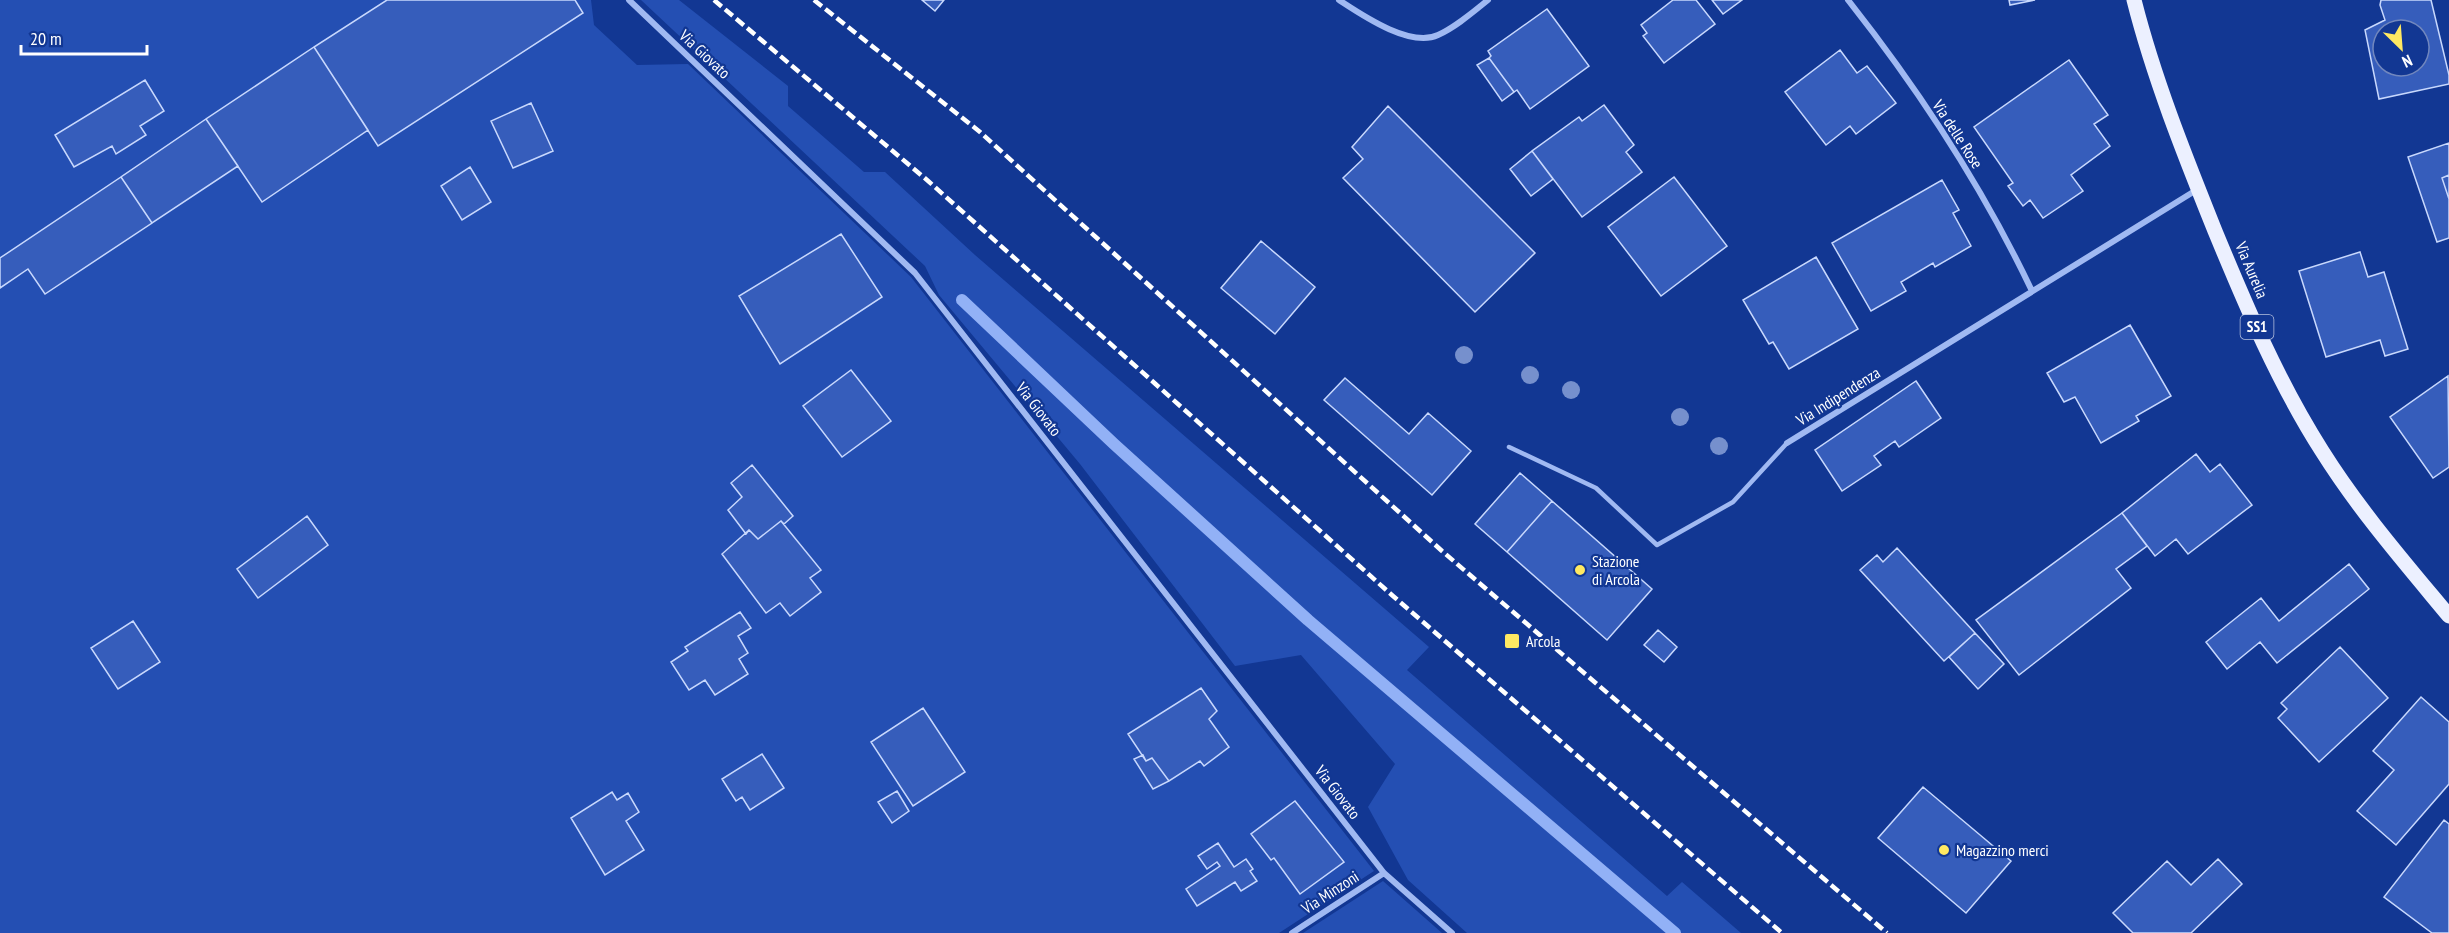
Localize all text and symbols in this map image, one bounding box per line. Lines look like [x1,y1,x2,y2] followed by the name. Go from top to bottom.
[21,18,147,56] scale bar
[2371,18,2431,78] north arrow
[675,25,735,83] street label: Via Giovato
[30,27,62,50] text: 20 m
[2399,51,2415,72] text: N
[1928,95,1988,172] street label: Via delle Rose
[2231,238,2273,301] street label: Via Aurelia
[2240,315,2274,339] road number: SS1
[1792,362,1884,430] street label: Via Indipendenza
[1011,377,1066,440] street label: Via Giovato
[1592,551,1640,589] place label: Stazione di Arcola
[1573,563,1587,577] marker: Stazione di Arcola
[1526,631,1560,651] place label: Arcola
[1503,632,1521,650] marker: Arcola
[1310,760,1365,823] street label: Via Giovato
[1956,840,2049,860] place label: Magazzino merci
[1937,843,1951,857] marker: Magazzino merci
[1297,866,1362,918] street label: Via Minzoni

